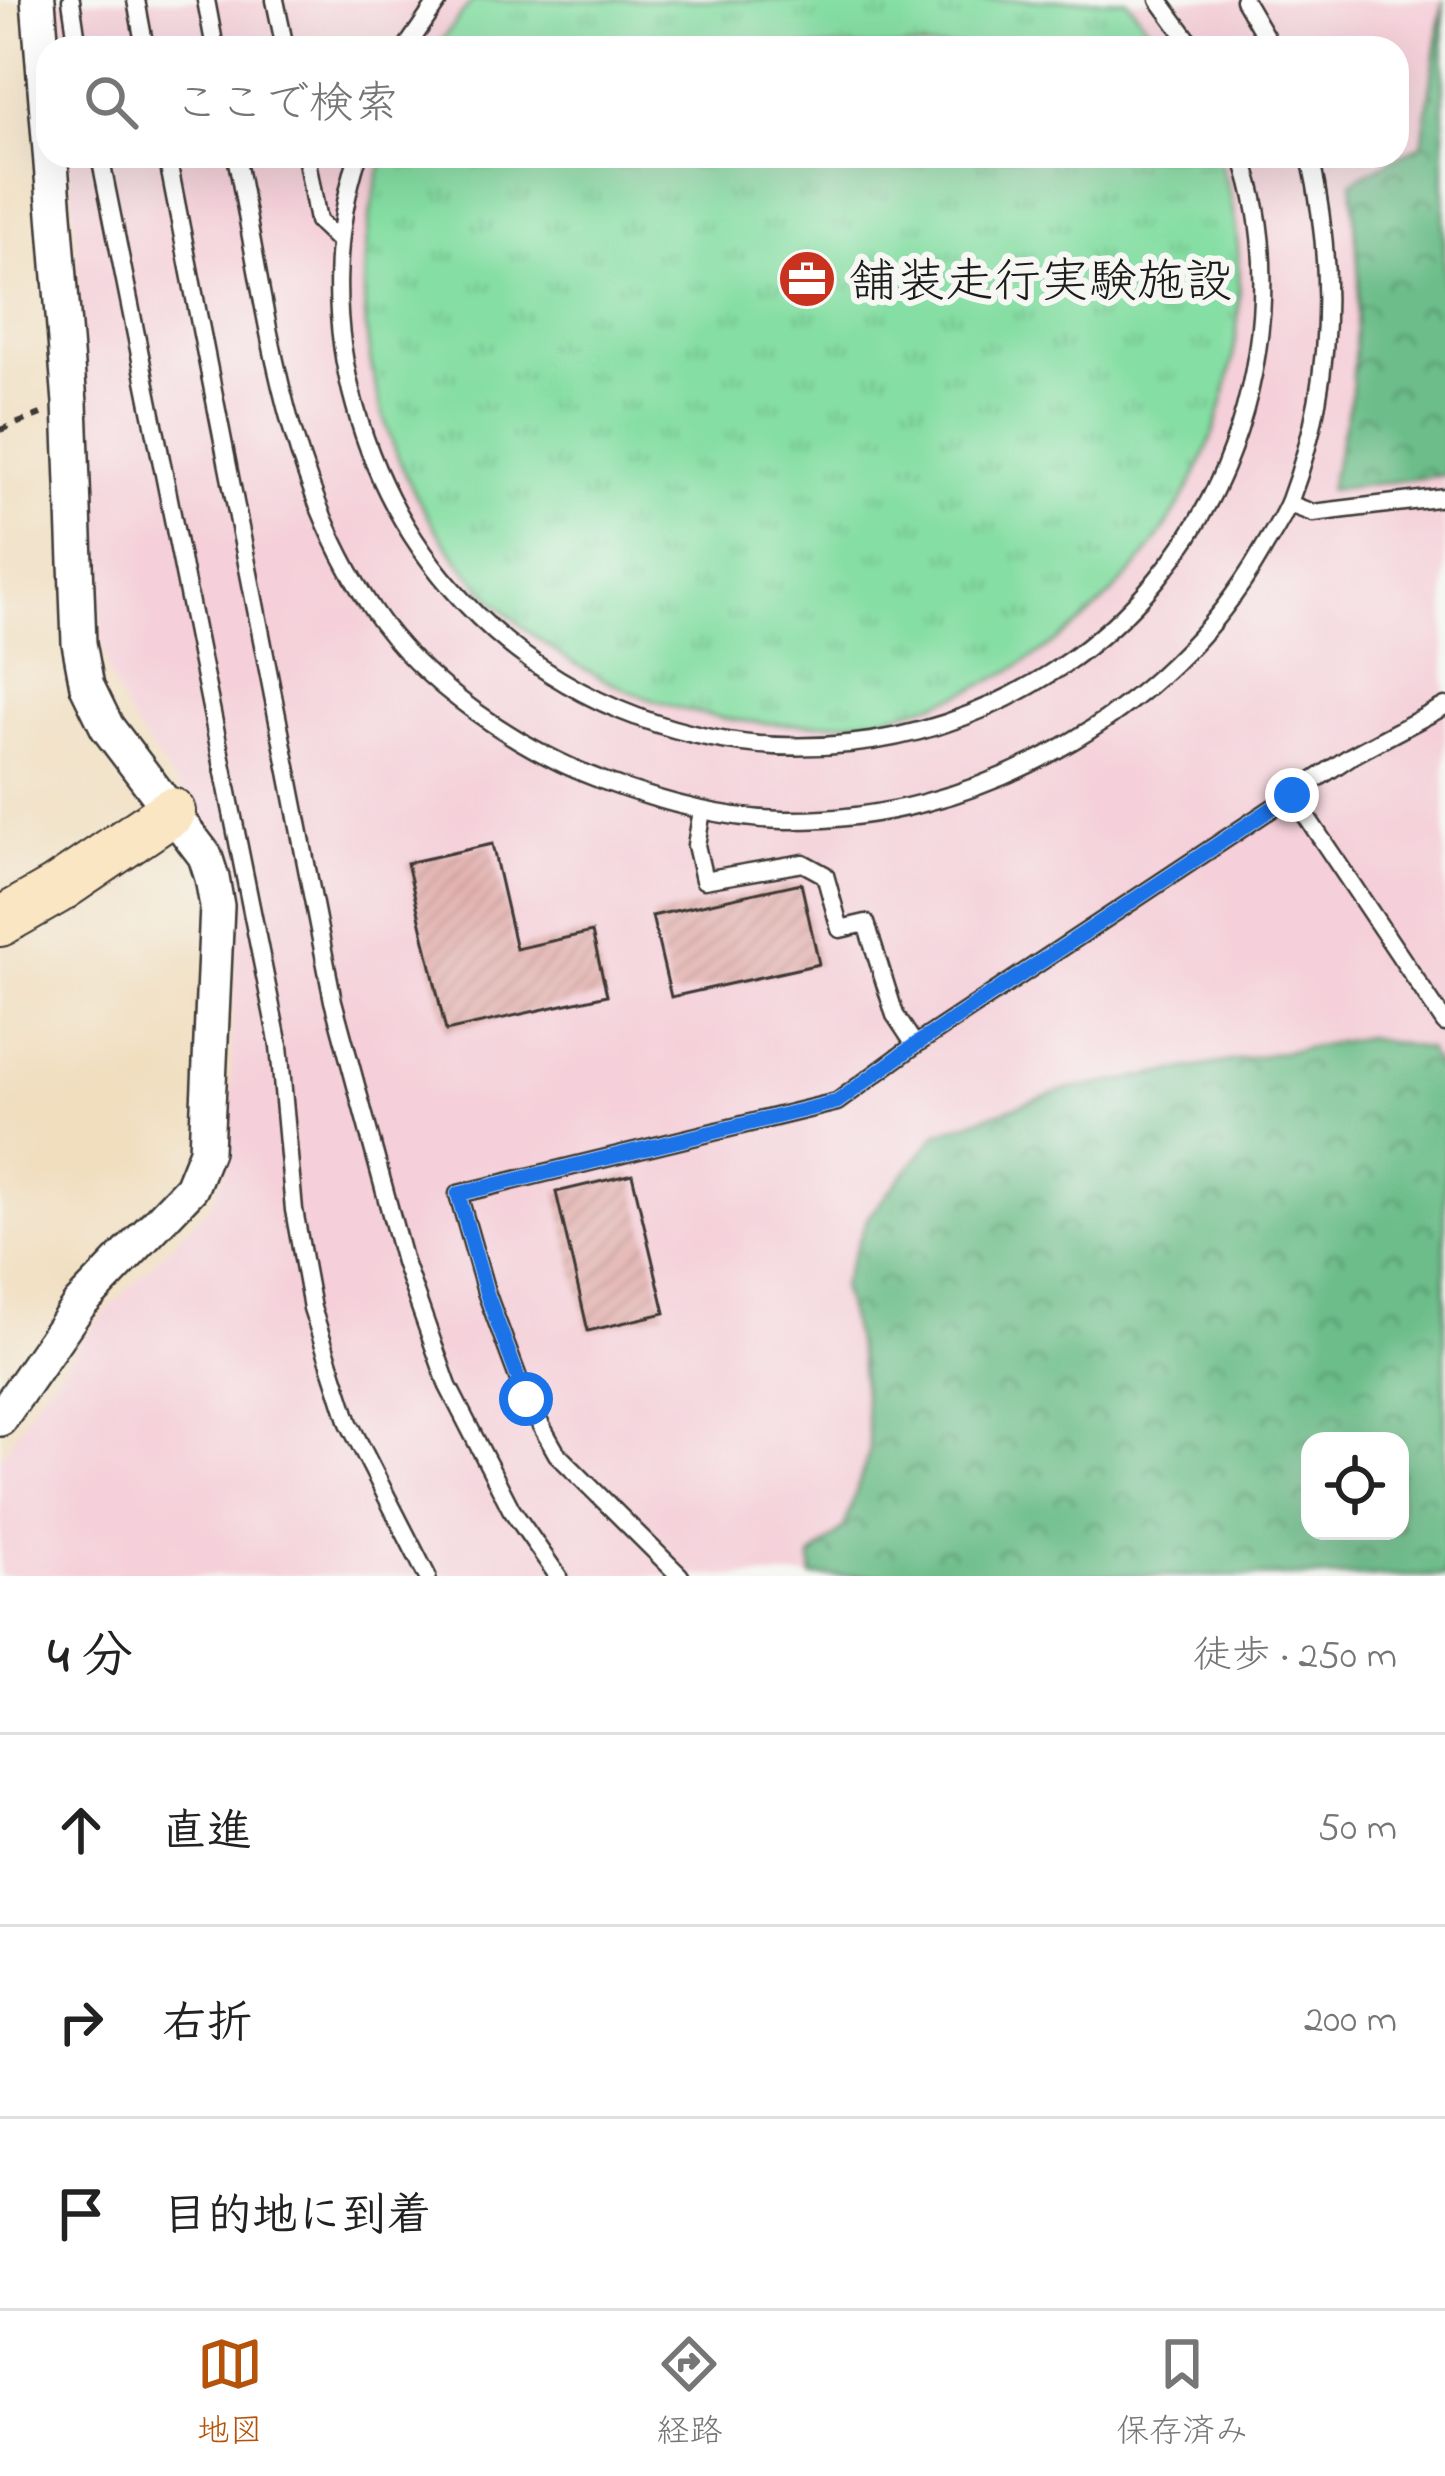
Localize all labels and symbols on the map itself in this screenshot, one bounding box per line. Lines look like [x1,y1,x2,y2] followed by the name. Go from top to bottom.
[776,248,838,310] office icon: 舗装走行実験施設
[849,249,1233,319] place label: 舗装走行実験施設
[1265,768,1319,822] route end
[499,1372,553,1426] route start

